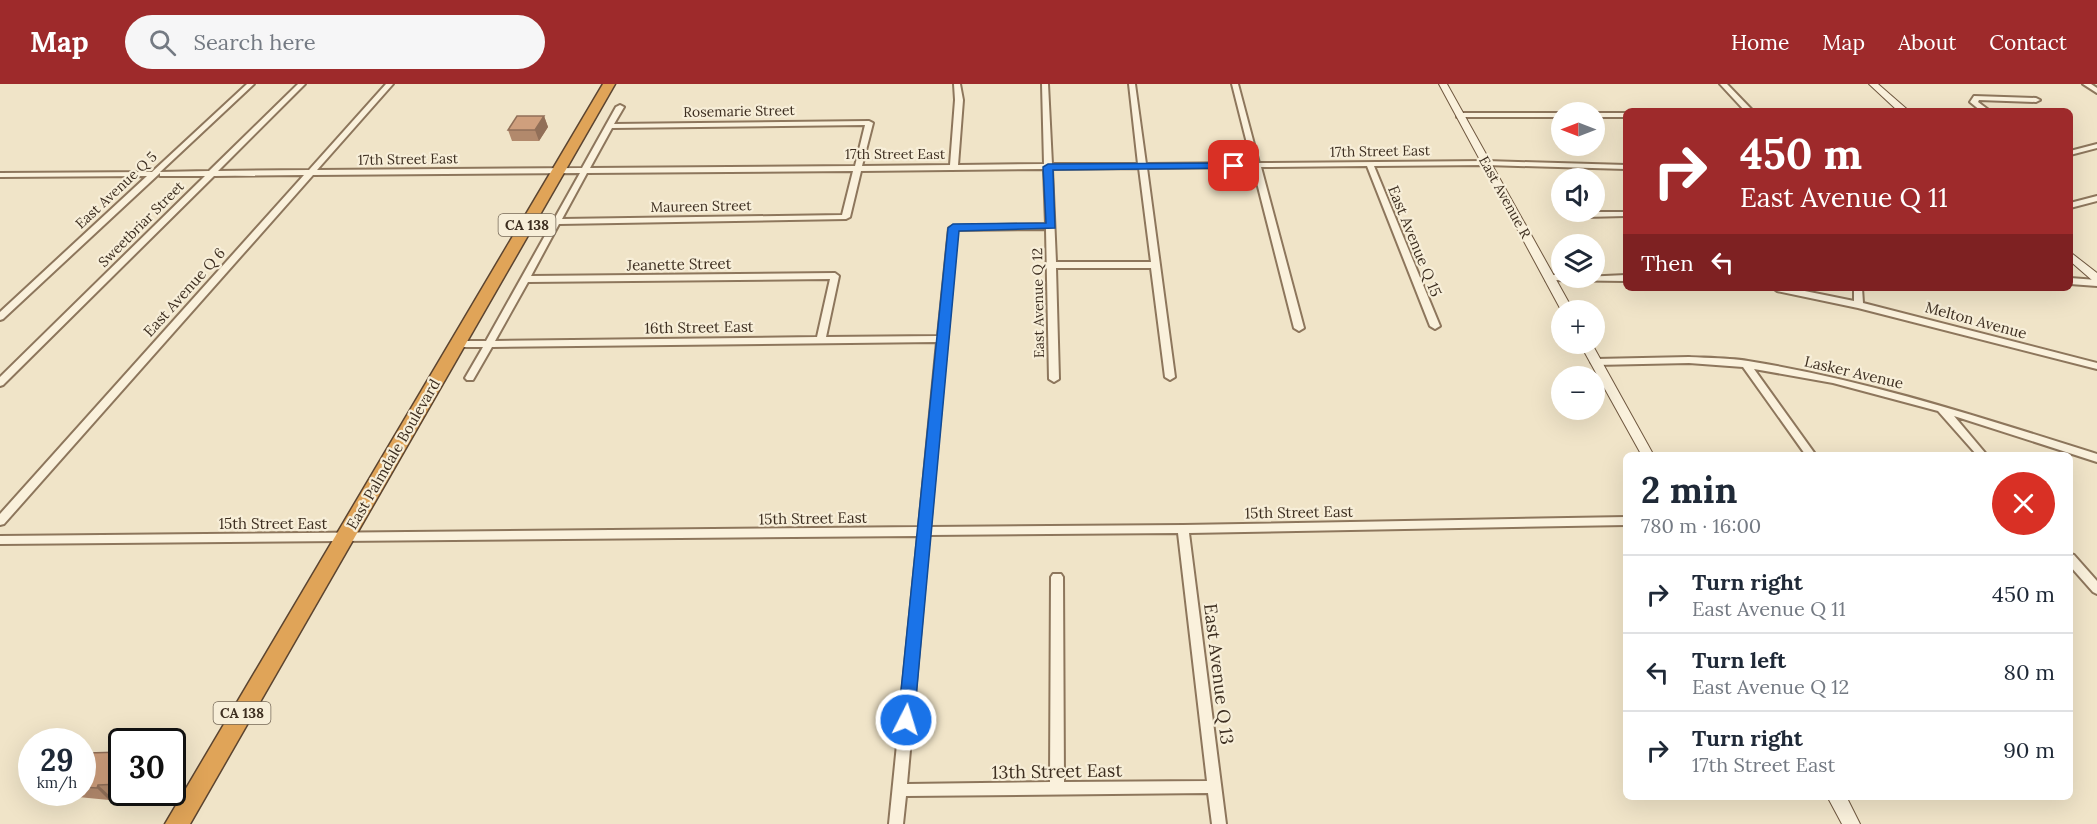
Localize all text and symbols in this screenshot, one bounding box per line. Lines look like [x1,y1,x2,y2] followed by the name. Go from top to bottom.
[125,15,545,69] search box
[30,24,89,60] text: Map
[146,26,179,59] icon: search
[194,28,316,56] text: Search here
[1731,29,1789,56] text: Home
[1822,29,1865,56] text: Map
[1898,29,1956,56] text: About
[1989,29,2067,56] text: Contact
[683,101,796,121] street label: Rosemarie Street
[1551,102,1605,156] north arrow
[1551,102,1605,420] map controls
[1740,127,1862,181] text: 450 m
[1641,132,1719,210] icon: right
[1208,140,1259,191] pin
[1330,141,1431,161] street label: 17th Street East
[845,145,946,163] street label: 17th Street East
[71,148,161,232] street label: East Avenue Q 5
[358,149,459,169] street label: 17th Street East
[1217,149,1250,182] icon: arrive
[1475,153,1535,242] street label: East Avenue R
[1551,168,1605,222] button: sound
[94,177,188,271] street label: Sweetbriar Street
[1740,180,1948,214] text: East Avenue Q 11
[1384,183,1446,299] street label: East Avenue Q 15
[650,196,752,216] street label: Maureen Street
[498,214,556,236] road number: CA 138
[1551,234,1605,288] button: layers
[139,244,229,340] street label: East Avenue Q 6
[1706,246,1739,279] icon: left
[1028,248,1048,358] street label: East Avenue Q 12
[1641,249,1694,277] text: Then
[625,254,732,274] street label: Jeanette Street
[1923,297,2029,343] street label: Melton Avenue
[1551,300,1605,354] button: +
[644,317,754,337] street label: 16th Street East
[1803,351,1905,393] street label: Lasker Avenue
[1551,366,1605,420] button: −
[342,375,444,533] street label: East Palmdale Boulevard
[1641,467,1738,513] text: 2 min
[1992,472,2055,535] button: close
[1245,502,1354,522] street label: 15th Street East
[759,508,868,528] street label: 15th Street East
[1641,513,1761,538] text: 780 m · 16:00
[219,514,328,533] street label: 15th Street East
[1692,568,1803,596] text: Turn right
[1641,578,1674,611] icon: right
[1992,580,2055,608] text: 450 m
[1692,596,1846,621] text: East Avenue Q 11
[1199,602,1239,746] street label: East Avenue Q 13
[1692,646,1786,674] text: Turn left
[1641,656,1674,689] icon: left
[2004,658,2055,686] text: 80 m
[1692,674,1849,699] text: East Avenue Q 12
[874,688,938,752] position arrow
[214,702,270,724] road number: CA 138
[1692,724,1803,752] text: Turn right
[108,728,186,806] speed limit sign: 30
[1641,734,1674,767] icon: right
[2003,736,2055,764] text: 90 m
[40,741,74,779] text: 29
[1692,752,1835,777] text: 17th Street East
[992,758,1123,784] street label: 13th Street East
[37,773,77,792] text: km/h

